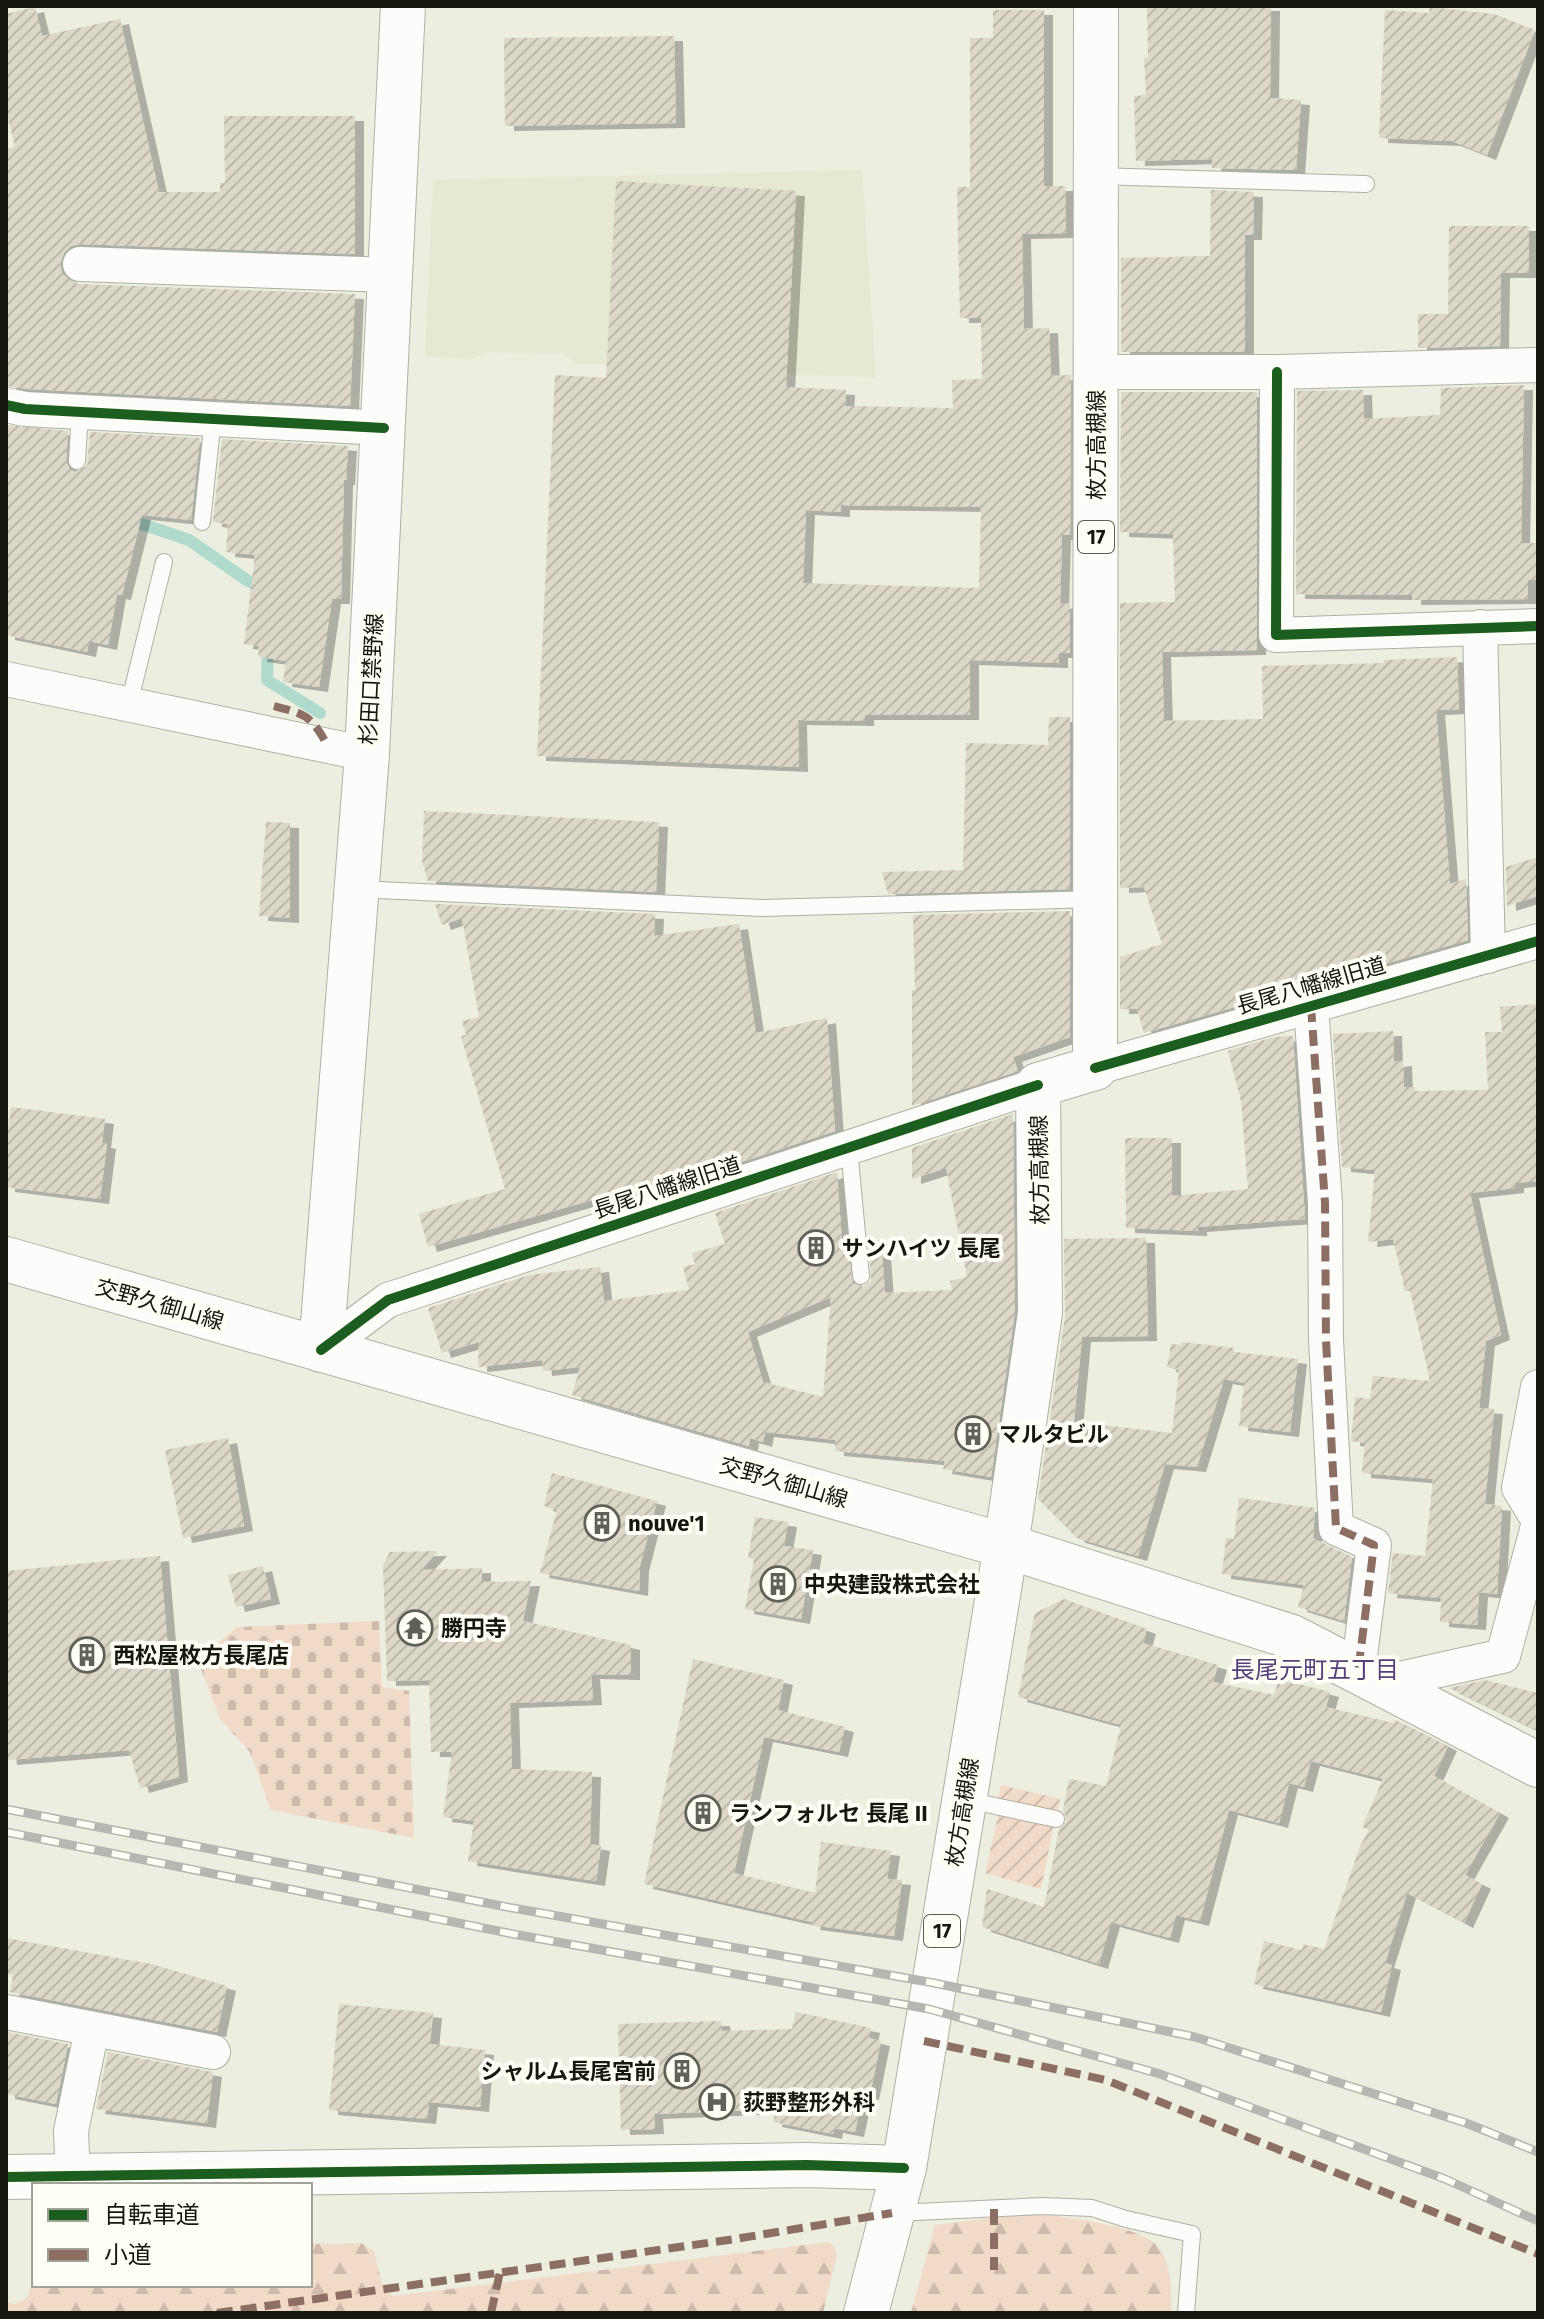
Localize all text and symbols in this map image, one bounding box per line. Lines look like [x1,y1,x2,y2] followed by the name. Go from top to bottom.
[1083,390,1110,500] street label: 枚方高槻線
[1078,521,1114,553] road number: 17
[355,612,388,746] street label: 杉田口禁野線
[1233,951,1389,1020] street label: 長尾八幡線旧道
[1025,1115,1054,1225] street label: 枚方高槻線
[590,1151,745,1224] street label: 長尾八幡線旧道
[797,1229,835,1267] building icon: サンハイツ 長尾
[842,1235,1001,1262] place label: サンハイツ 長尾
[93,1273,227,1336] street label: 交野久御山線
[954,1415,992,1453] building icon: マルタビル
[999,1421,1109,1448] place label: マルタビル
[717,1451,851,1514] street label: 交野久御山線
[583,1504,621,1542] building icon: nouve'1
[628,1510,705,1537] place label: nouve'1
[759,1565,797,1603] building icon: 中央建設株式会社
[804,1571,980,1598] place label: 中央建設株式会社
[396,1609,434,1647] temple icon: 勝円寺
[441,1615,507,1642] place label: 勝円寺
[68,1636,106,1674] building icon: 西松屋枚方長尾店
[113,1642,289,1669] place label: 西松屋枚方長尾店
[1231,1656,1399,1684] district label: 長尾元町五丁目
[941,1756,984,1869] street label: 枚方高槻線
[684,1794,722,1832] building icon: ランフォルセ 長尾 II
[729,1800,928,1827] place label: ランフォルセ 長尾 II
[924,1915,960,1947] road number: 17
[663,2052,701,2090] building icon: シャルム長尾宮前
[480,2058,656,2085] place label: シャルム長尾宮前
[698,2083,736,2121] hospital icon: 荻野整形外科
[743,2089,875,2116] place label: 荻野整形外科
[32,2183,312,2287] legend
[104,2201,200,2229] text: 自転車道
[104,2241,152,2269] text: 小道

